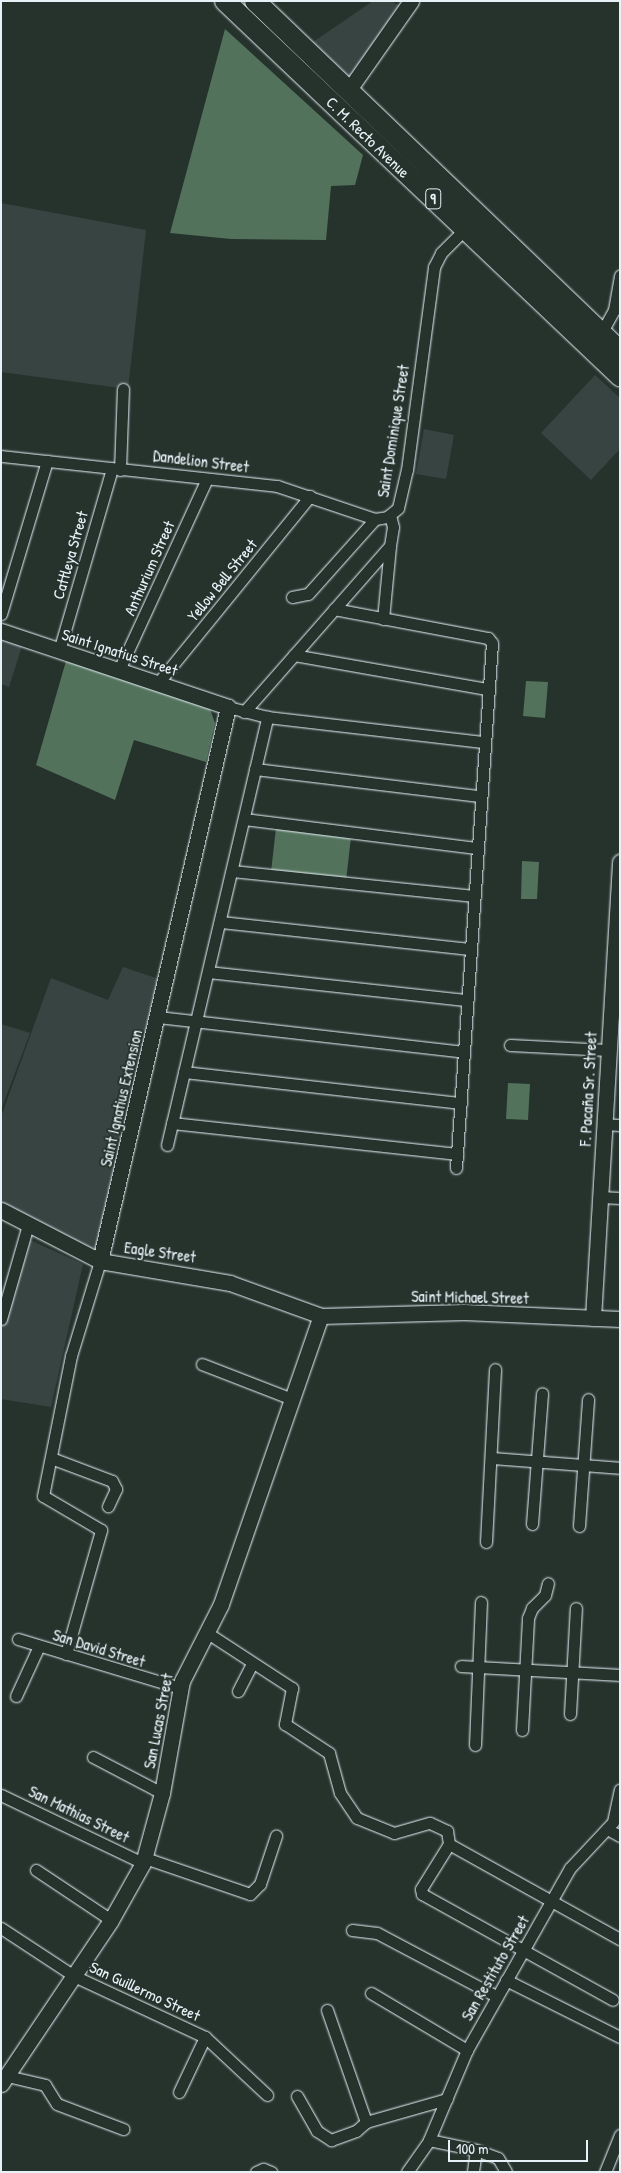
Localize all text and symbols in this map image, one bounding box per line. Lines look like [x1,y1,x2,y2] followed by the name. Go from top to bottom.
[322,92,414,182] street label: C. M. Recto Avenue
[424,186,442,212] road number: 9
[373,363,413,499] street label: Saint Dominique Street
[152,446,250,476] street label: Dandelion Street
[48,509,92,601] street label: Cattleya Street
[120,518,178,618] street label: Anthurium Street
[183,535,261,625] street label: Yellow Bell Street
[60,624,180,680] street label: Saint Ignatius Street
[96,1028,146,1168] street label: Saint Ignatius Extension
[575,1031,601,1147] street label: F. Pacaña Sr. Street
[123,1237,197,1267] street label: Eagle Street
[411,1286,529,1308] street label: Saint Michael Street
[51,1625,147,1671] street label: San David Street
[139,1672,177,1770] street label: San Lucas Street
[26,1781,132,1847] street label: San Mathias Street
[457,1912,533,2024] street label: San Restituto Street
[87,1957,203,2025] street label: San Guillermo Street
[451,2130,591,2162] scale bar
[456,2138,489,2159] text: 100 m

